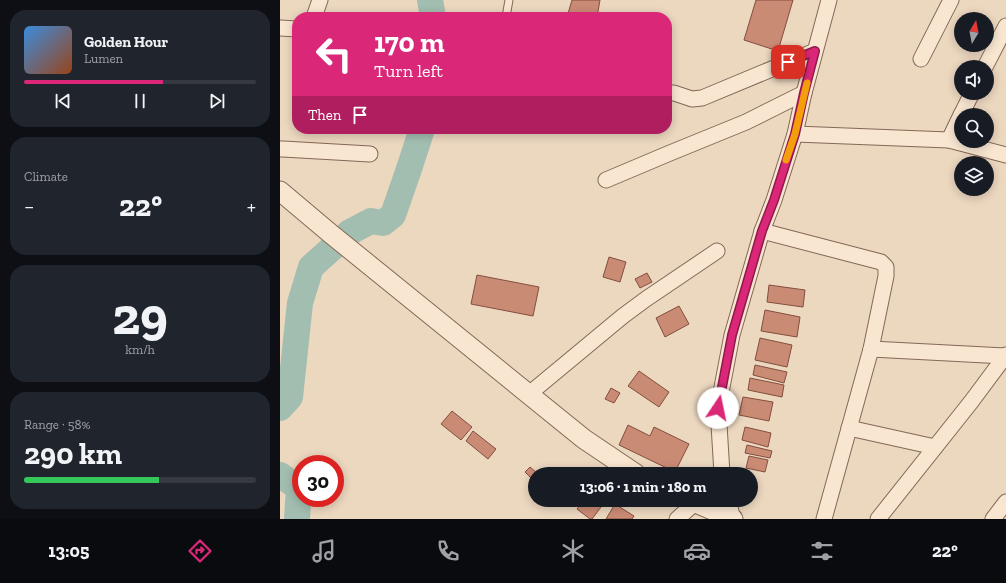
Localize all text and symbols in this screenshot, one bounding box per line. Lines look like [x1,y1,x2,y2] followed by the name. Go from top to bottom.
[954,12,994,52] north arrow
[954,12,994,196] map controls
[374,26,445,59] text: 170 m
[308,28,360,80] icon: left
[84,33,168,51] text: Golden Hour
[771,45,805,79] pin
[84,51,123,66] text: Lumen
[777,51,799,73] icon: arrive
[374,60,443,82] text: Turn left
[954,60,994,100] button: sound
[52,90,74,112] icon: previous
[129,90,151,112] icon: pause
[206,90,228,112] icon: next
[349,104,371,126] icon: arrive
[308,106,341,124] text: Then
[954,108,994,148] button: search
[954,156,994,196] button: layers
[24,169,68,184] text: Climate
[119,188,162,224] text: 22°
[24,193,34,220] text: −
[247,193,256,220] text: +
[112,285,168,347] text: 29
[125,342,155,357] text: km/h
[697,387,739,429] position arrow
[24,417,90,432] text: Range · 58%
[24,436,122,472] text: 290 km
[292,455,344,507] speed limit sign: 30
[580,478,706,496] text: 13:06 · 1 min · 180 m
[186,537,214,565] icon: directions
[310,537,338,565] icon: music
[434,537,462,565] icon: phone
[559,537,587,565] icon: climate
[683,537,711,565] icon: car
[808,537,836,565] icon: filters
[48,540,89,562] text: 13:05
[932,540,958,562] text: 22°

